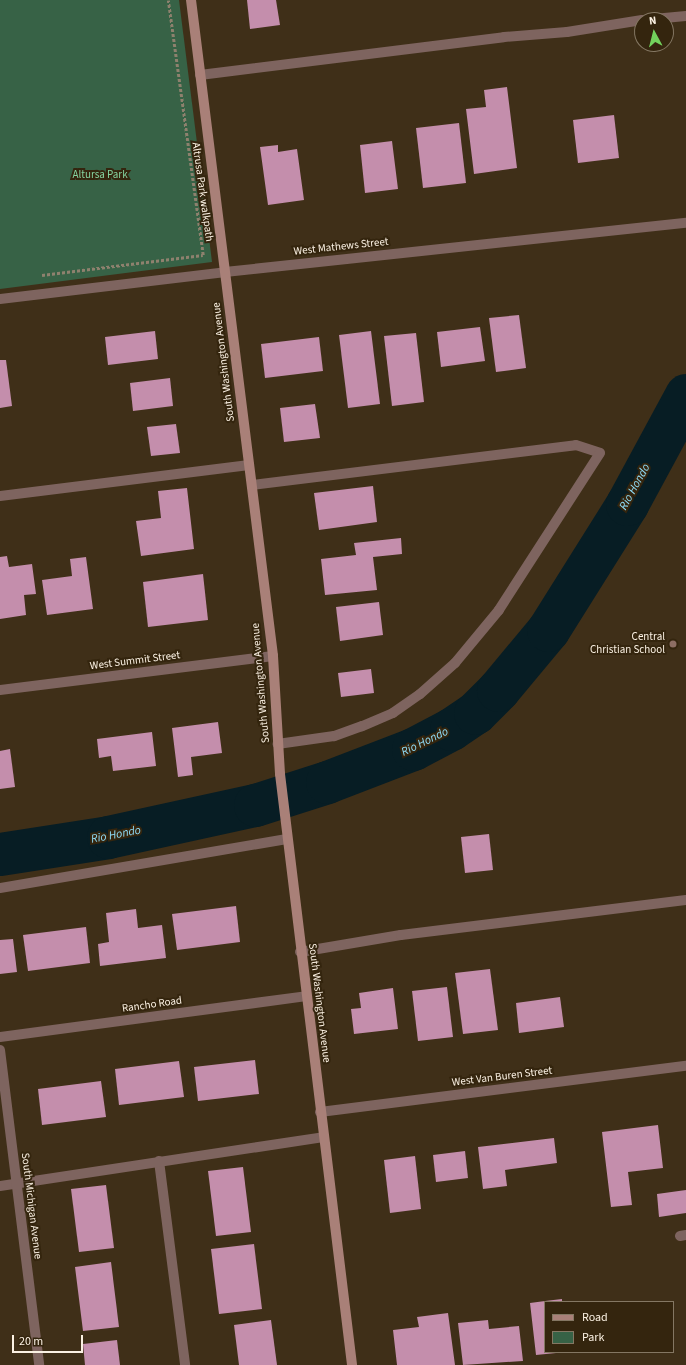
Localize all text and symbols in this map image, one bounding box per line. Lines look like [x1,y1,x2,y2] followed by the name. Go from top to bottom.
[634,12,674,52] north arrow
[648,13,657,28] text: N
[189,142,215,242] street label: Altrusa Park walkpath
[72,168,128,182] park label: Altursa Park
[293,235,389,259] street label: West Mathews Street
[210,302,238,422] street label: South Washington Avenue
[616,461,654,513] water label: Rio Hondo
[249,623,273,743] street label: South Washington Avenue
[590,631,665,657] place label: Central Christian School
[668,639,678,649] marker: Central Christian School
[89,649,181,673] street label: West Summit Street
[399,724,451,760] water label: Rio Hondo
[90,823,142,847] water label: Rio Hondo
[305,943,333,1063] street label: South Washington Avenue
[121,994,183,1016] street label: Rancho Road
[451,1064,553,1090] street label: West Van Buren Street
[18,1152,44,1260] street label: South Michigan Avenue
[544,1301,674,1353] legend
[582,1309,608,1326] text: Road
[14,1327,85,1353] scale bar
[582,1329,604,1346] text: Park
[19,1333,43,1350] text: 20 m

